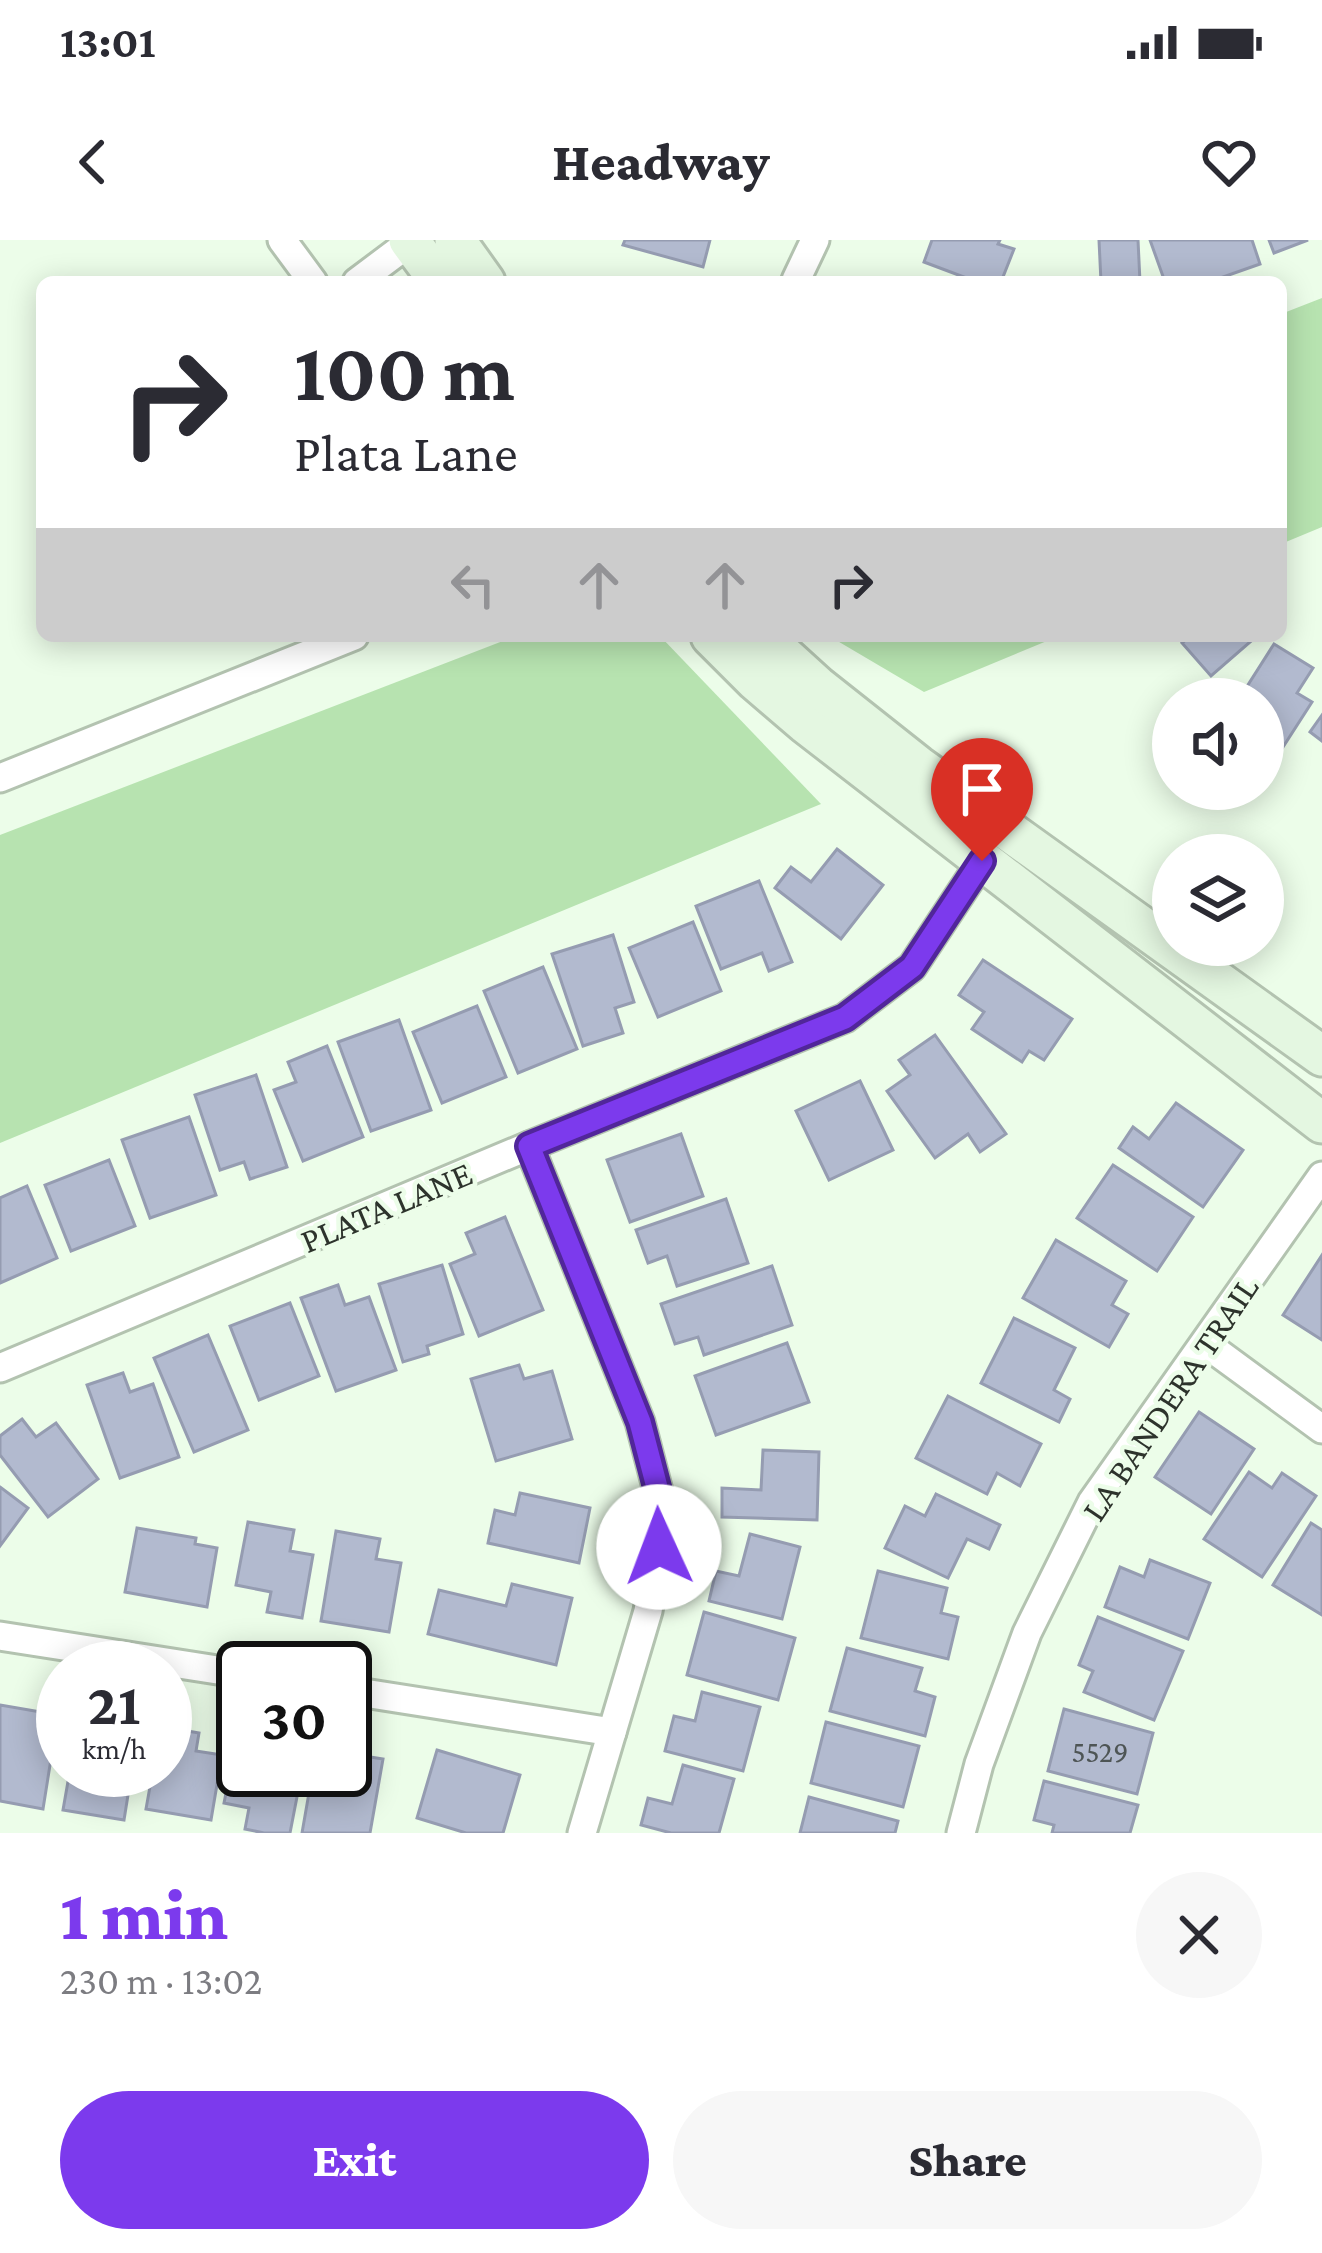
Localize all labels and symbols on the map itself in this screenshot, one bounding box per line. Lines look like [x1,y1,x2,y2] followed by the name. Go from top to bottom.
[931,738,1033,861] pin
[295,1153,478,1261] street label: PLATA LANE
[1073,1269,1266,1528] street label: LA BANDERA TRAIL
[596,1484,722,1610] position arrow
[216,1641,372,1797] speed limit sign: 30
[1072,1735,1128,1768] house number: 5529

